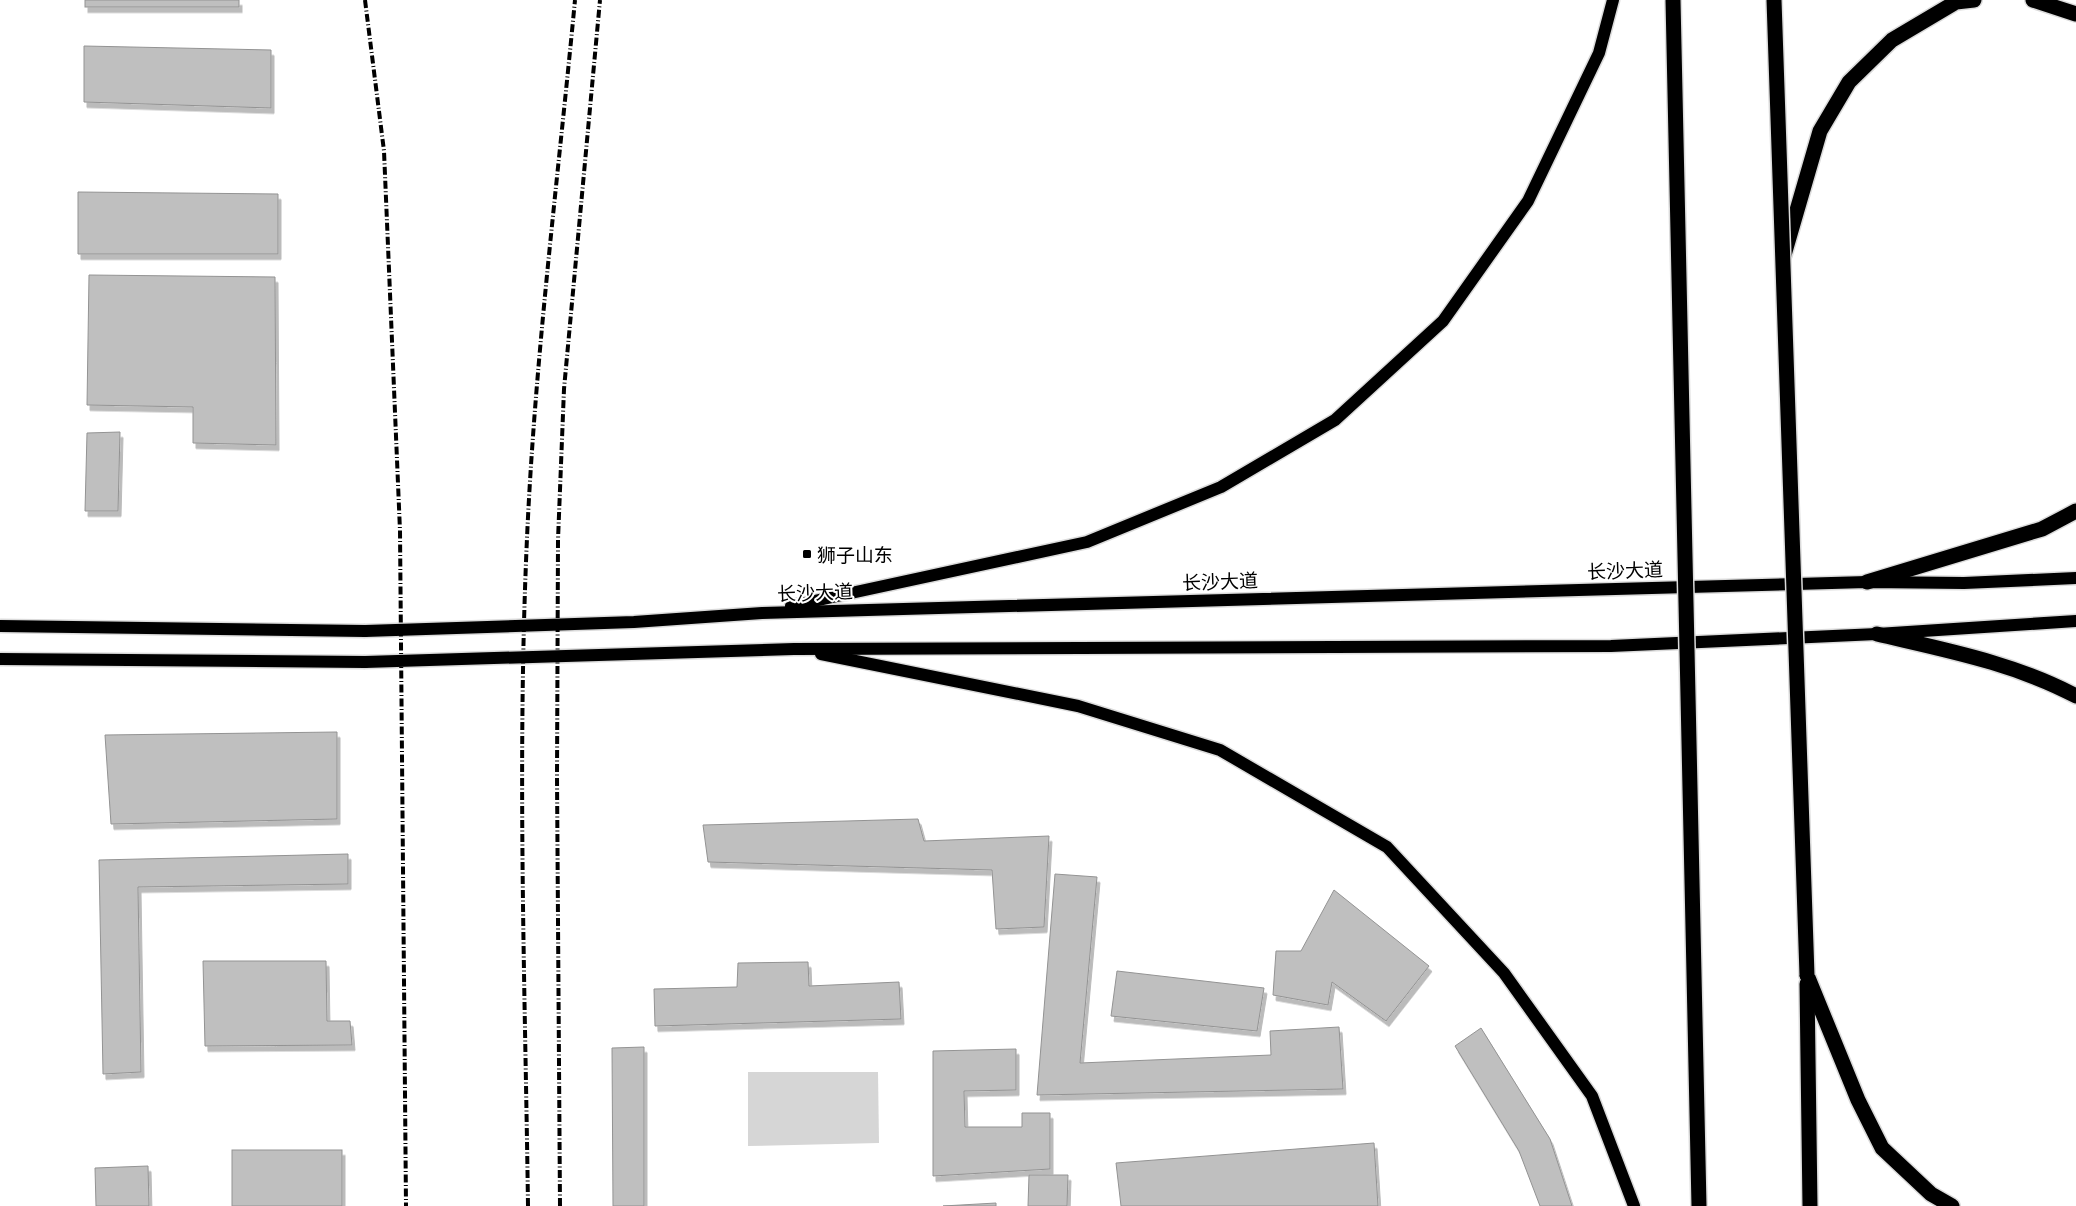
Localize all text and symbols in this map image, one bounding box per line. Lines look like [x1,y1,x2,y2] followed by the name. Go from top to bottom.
[817,543,893,566] place label: 狮子山东
[801,548,813,560] marker: 狮子山东
[1587,557,1663,583] street label: 长沙大道
[1182,568,1258,594] street label: 长沙大道
[777,579,853,605] street label: 长沙大道

